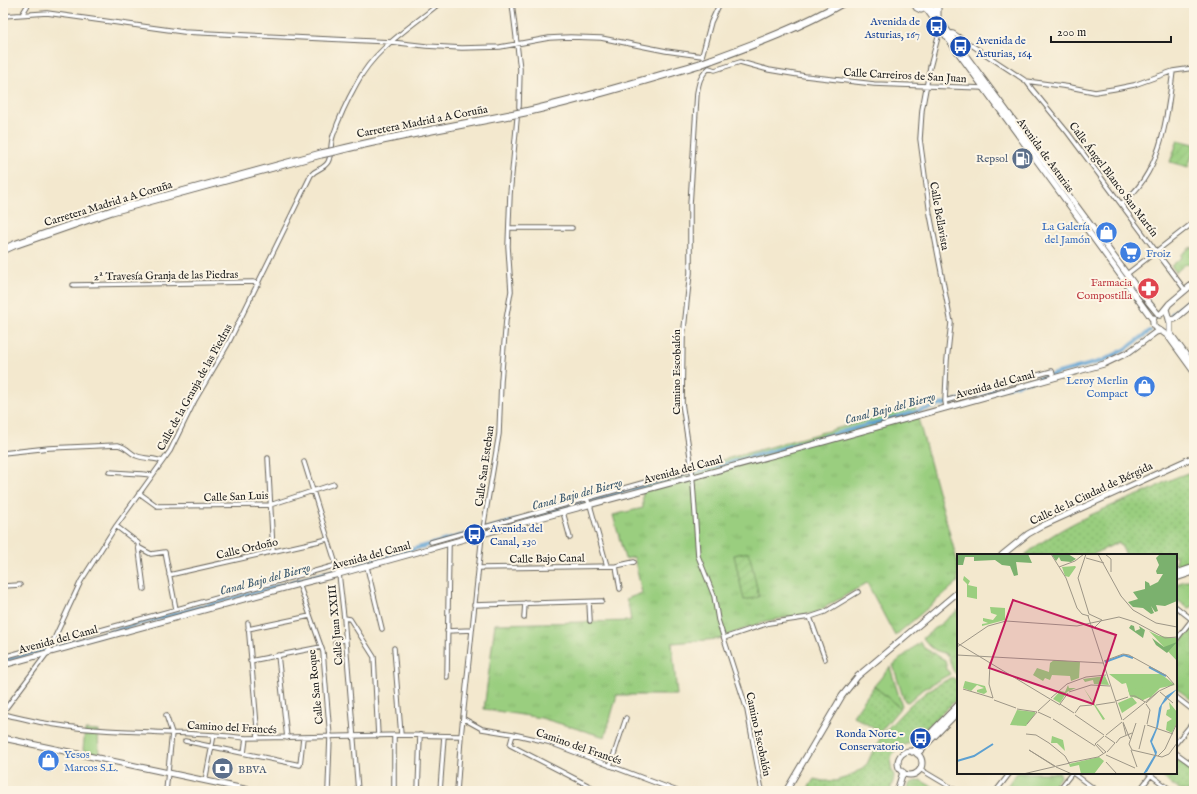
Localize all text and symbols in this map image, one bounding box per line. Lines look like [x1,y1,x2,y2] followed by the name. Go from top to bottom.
[923,14,949,40] bus stop icon: Avenida de Asturias, 167
[863,15,920,42] place label: Avenida de Asturias, 167
[1051,18,1171,44] scale bar
[1057,25,1086,40] text: 200 m
[948,33,974,59] bus stop icon: Avenida de Asturias, 164
[975,34,1032,61] place label: Avenida de Asturias, 164
[843,66,967,86] street label: Calle Carreiros de San Juan
[356,102,489,142] street label: Carretera Madrid a A Coruña
[1013,115,1077,196] street label: Avenida de Asturias
[1065,119,1161,240] street label: Calle Ángel Blanco San Martín
[1010,145,1036,171] fuel station icon: Repsol
[976,152,1008,166] place label: Repsol
[43,178,174,230] street label: Carretera Madrid a A Coruña
[926,181,952,252] street label: Calle Bellavista
[1093,219,1119,245] shop icon: La Galería del Jamón
[1042,220,1090,247] place label: La Galería del Jamón
[1117,240,1143,266] supermarket icon: Froiz
[1146,247,1171,261] place label: Froiz
[94,268,239,284] street label: 2ª Travesía Granja de las Piedras
[1135,275,1161,301] pharmacy icon: Farmacia Compostilla
[1076,276,1132,303] place label: Farmacia Compostilla
[154,322,236,453] street label: Calle de la Granja de las Piedras
[670,329,684,415] street label: Camino Escobalón
[953,368,1036,403] street label: Avenida del Canal
[1131,373,1157,399] shop icon: Leroy Merlin Compact
[1066,374,1128,401] place label: Leroy Merlin Compact
[843,389,937,428] water label: Canal Bajo del Bierzo
[472,425,498,507] street label: Calle San Esteban
[641,453,724,488] street label: Avenida del Canal
[1028,459,1155,529] street label: Calle de la Ciudad de Bérgida
[530,475,624,514] water label: Canal Bajo del Bierzo
[203,489,269,505] street label: Calle San Luis
[462,521,488,547] bus stop icon: Avenida del Canal, 230
[489,522,543,549] place label: Avenida del Canal, 230
[215,535,279,563] street label: Calle Ordoño
[329,539,412,574] street label: Avenida del Canal
[509,551,585,567] street label: Calle Bajo Canal
[957,554,1177,774] inset map
[218,560,312,599] water label: Canal Bajo del Bierzo
[325,584,346,666] street label: Calle Juan XXIII
[16,623,99,658] street label: Avenida del Canal
[305,649,327,725] street label: Calle San Roque
[742,691,774,778] street label: Camino Escobalón
[187,719,277,737] street label: Camino del Francés
[534,726,623,768] street label: Camino del Francés
[907,726,933,752] bus stop icon: Ronda Norte - Conservatorio
[835,727,904,754] place label: Ronda Norte - Conservatorio
[35,747,61,773] shop icon: Yesos Marcos S.L.
[64,748,118,775] place label: Yesos Marcos S.L.
[209,756,235,782] bank icon: BBVA
[238,763,267,777] place label: BBVA

